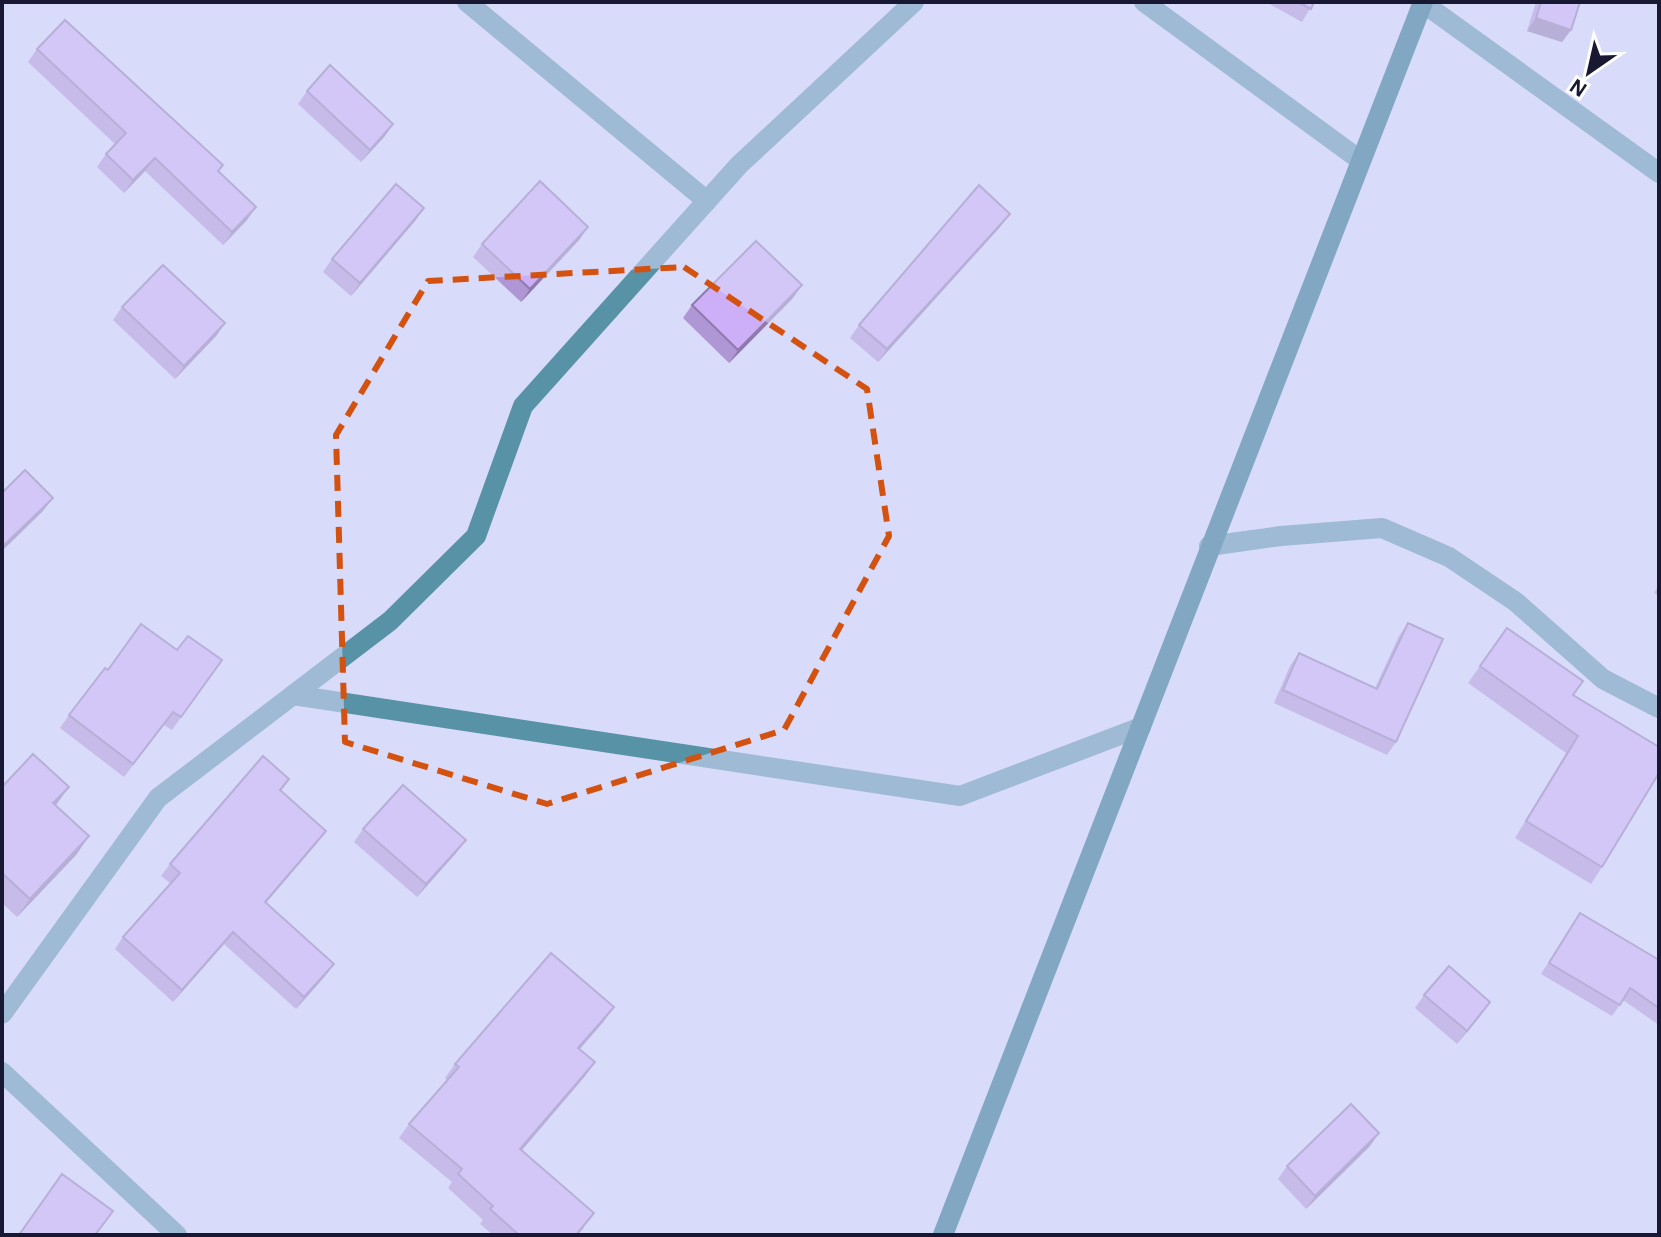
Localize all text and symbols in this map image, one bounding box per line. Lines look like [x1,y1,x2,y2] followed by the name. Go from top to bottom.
[1549,32,1629,112] north arrow
[1566,74,1591,101] text: N

